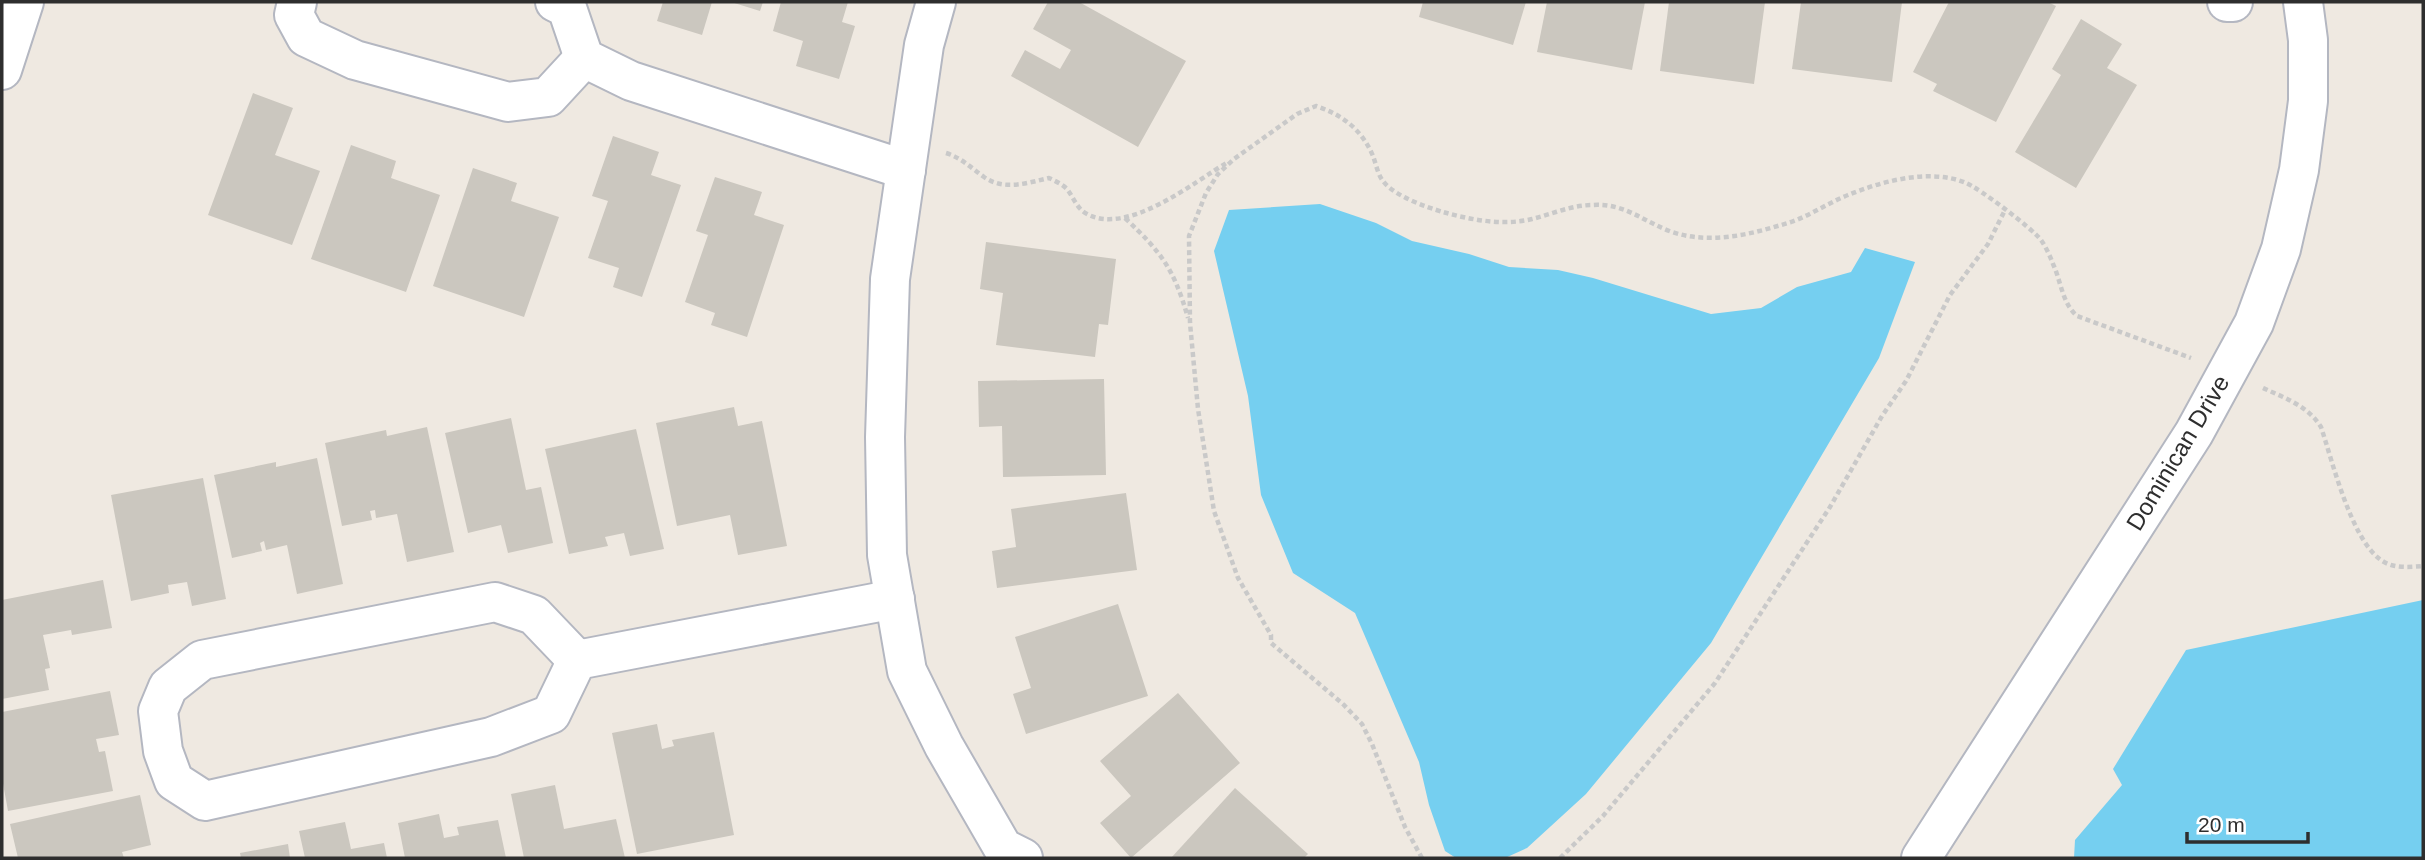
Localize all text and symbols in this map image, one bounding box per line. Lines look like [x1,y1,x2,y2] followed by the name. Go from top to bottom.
[2121,370,2234,535] street label: Dominican Drive
[2187,800,2308,844] scale bar
[2198,813,2245,836] text: 20 m

